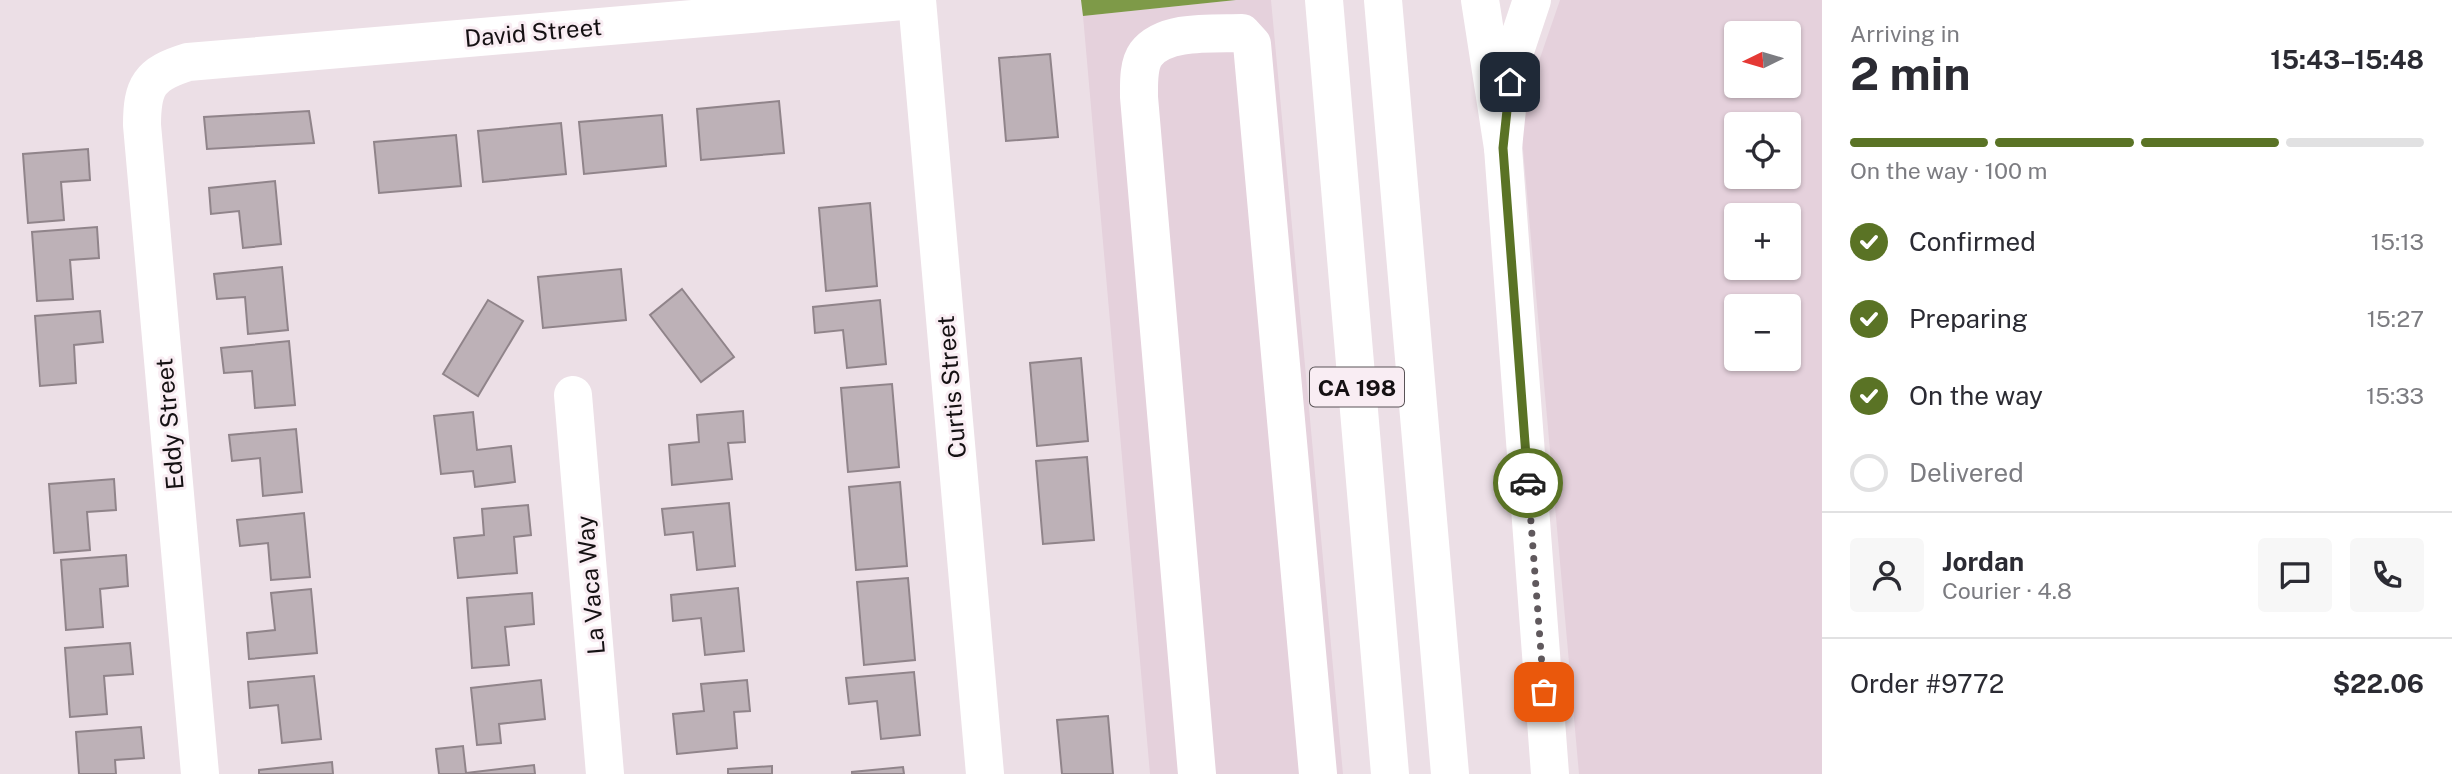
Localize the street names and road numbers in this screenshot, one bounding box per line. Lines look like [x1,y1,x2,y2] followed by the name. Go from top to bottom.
[463,12,603,52] street label: David Street
[931,315,971,459] street label: Curtis Street
[149,357,189,491] street label: Eddy Street
[1310,368,1404,406] road number: CA 198
[570,514,610,656] street label: La Vaca Way

